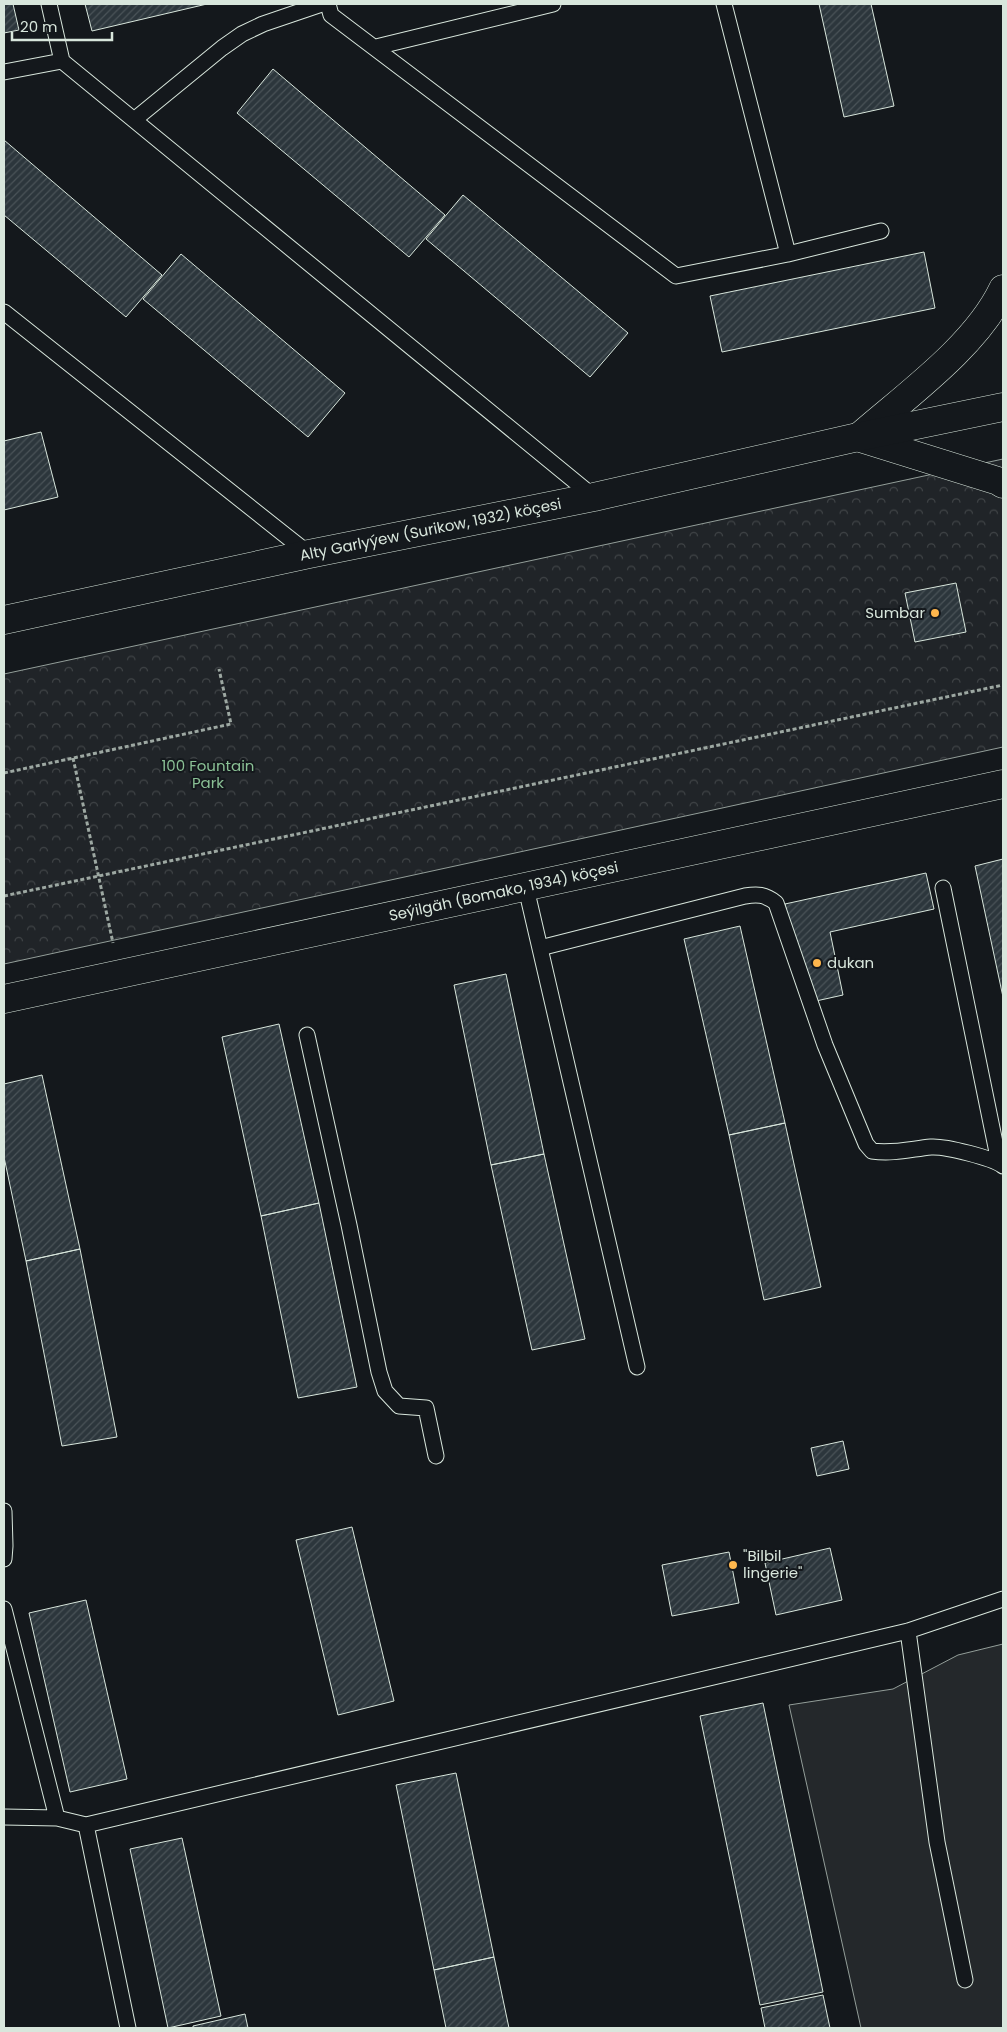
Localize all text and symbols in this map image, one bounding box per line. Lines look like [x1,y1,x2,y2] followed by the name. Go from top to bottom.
[12,10,112,42] scale bar
[20,16,58,37] text: 20 m
[298,493,563,566] street label: Alty Garlyýew (Surikow, 1932) köçesi
[865,602,925,623] place label: Sumbar
[929,607,941,619] marker: Sumbar
[162,755,254,793] park label: 100 Fountain Park
[387,856,620,926] street label: Seýilgäh (Bomako, 1934) köçesi
[827,952,874,973] place label: dukan
[811,957,823,969] marker: dukan
[743,1545,802,1583] place label: "Bilbil lingerie"
[727,1559,739,1571] marker: "Bilbil lingerie"

